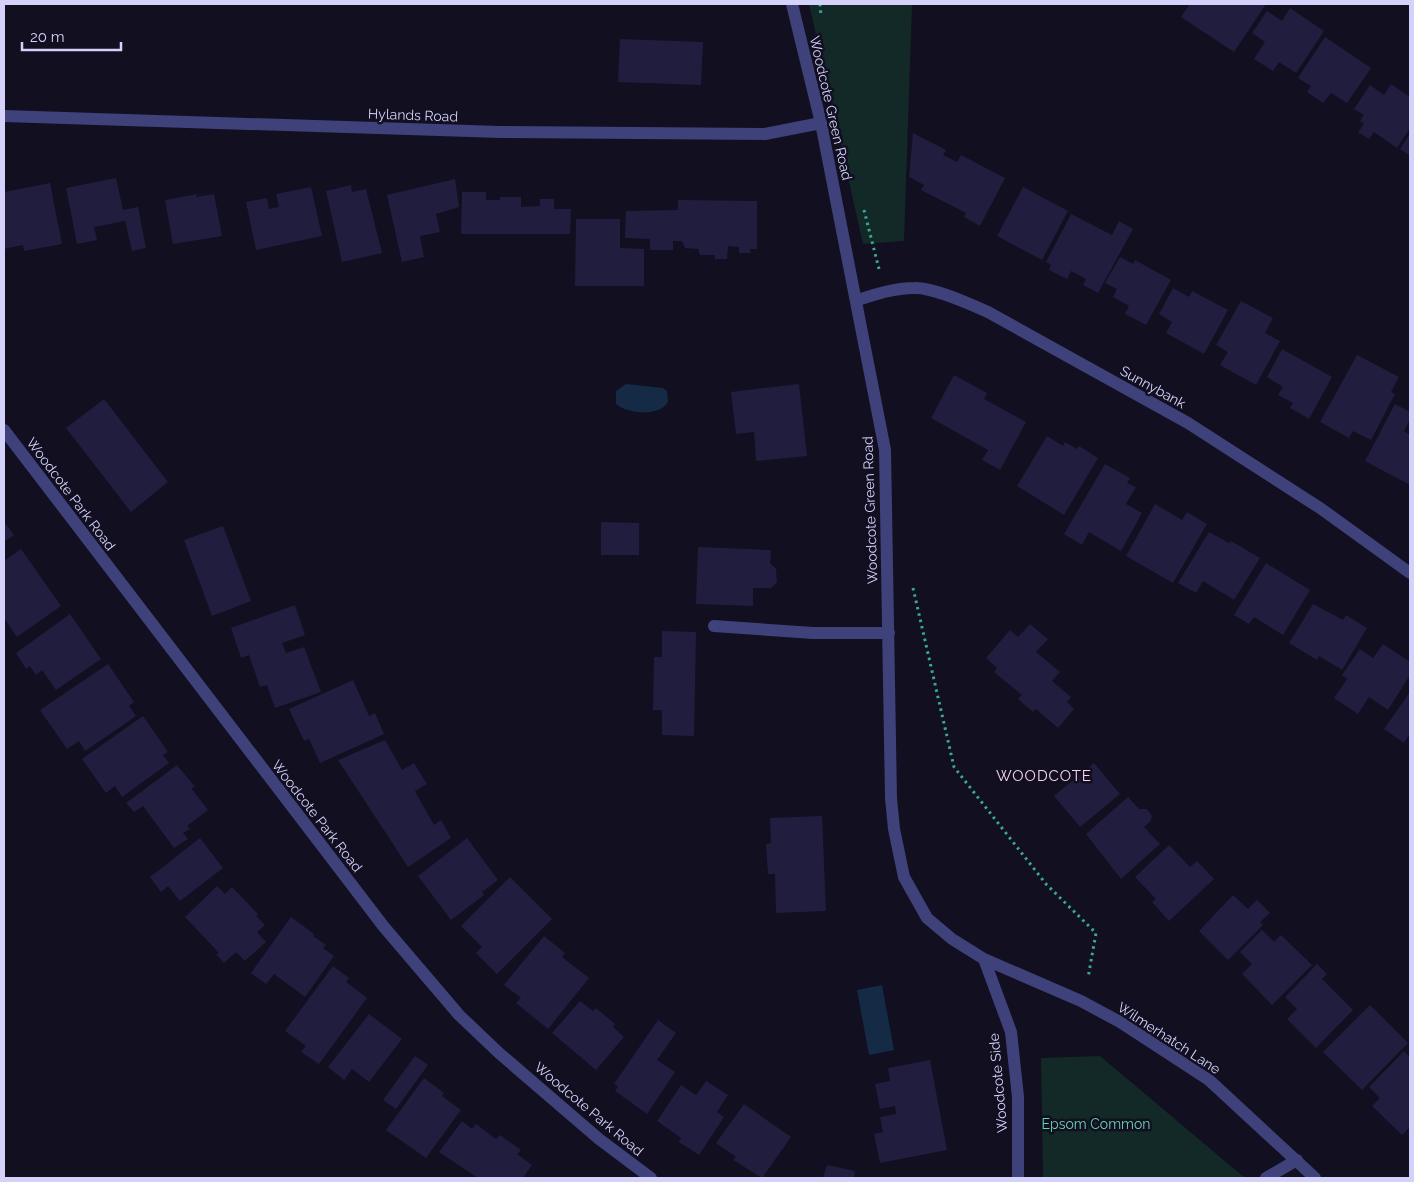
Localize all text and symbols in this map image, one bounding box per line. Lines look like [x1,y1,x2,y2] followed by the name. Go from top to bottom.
[22,20,121,52] scale bar
[30,28,65,46] text: 20 m
[807,34,855,182] street label: Woodcote Green Road
[368,105,458,125] street label: Hylands Road
[1117,362,1189,412] street label: Sunnybank
[23,434,119,554] street label: Woodcote Park Road
[859,436,881,584] street label: Woodcote Green Road
[269,757,365,875] street label: Woodcote Park Road
[996,767,1092,785] district label: WOODCOTE
[1115,999,1223,1077] street label: Wilmerhatch Lane
[986,1033,1010,1133] street label: Woodcote Side
[531,1059,647,1159] street label: Woodcote Park Road
[1042,1116,1150,1132] park label: Epsom Common

